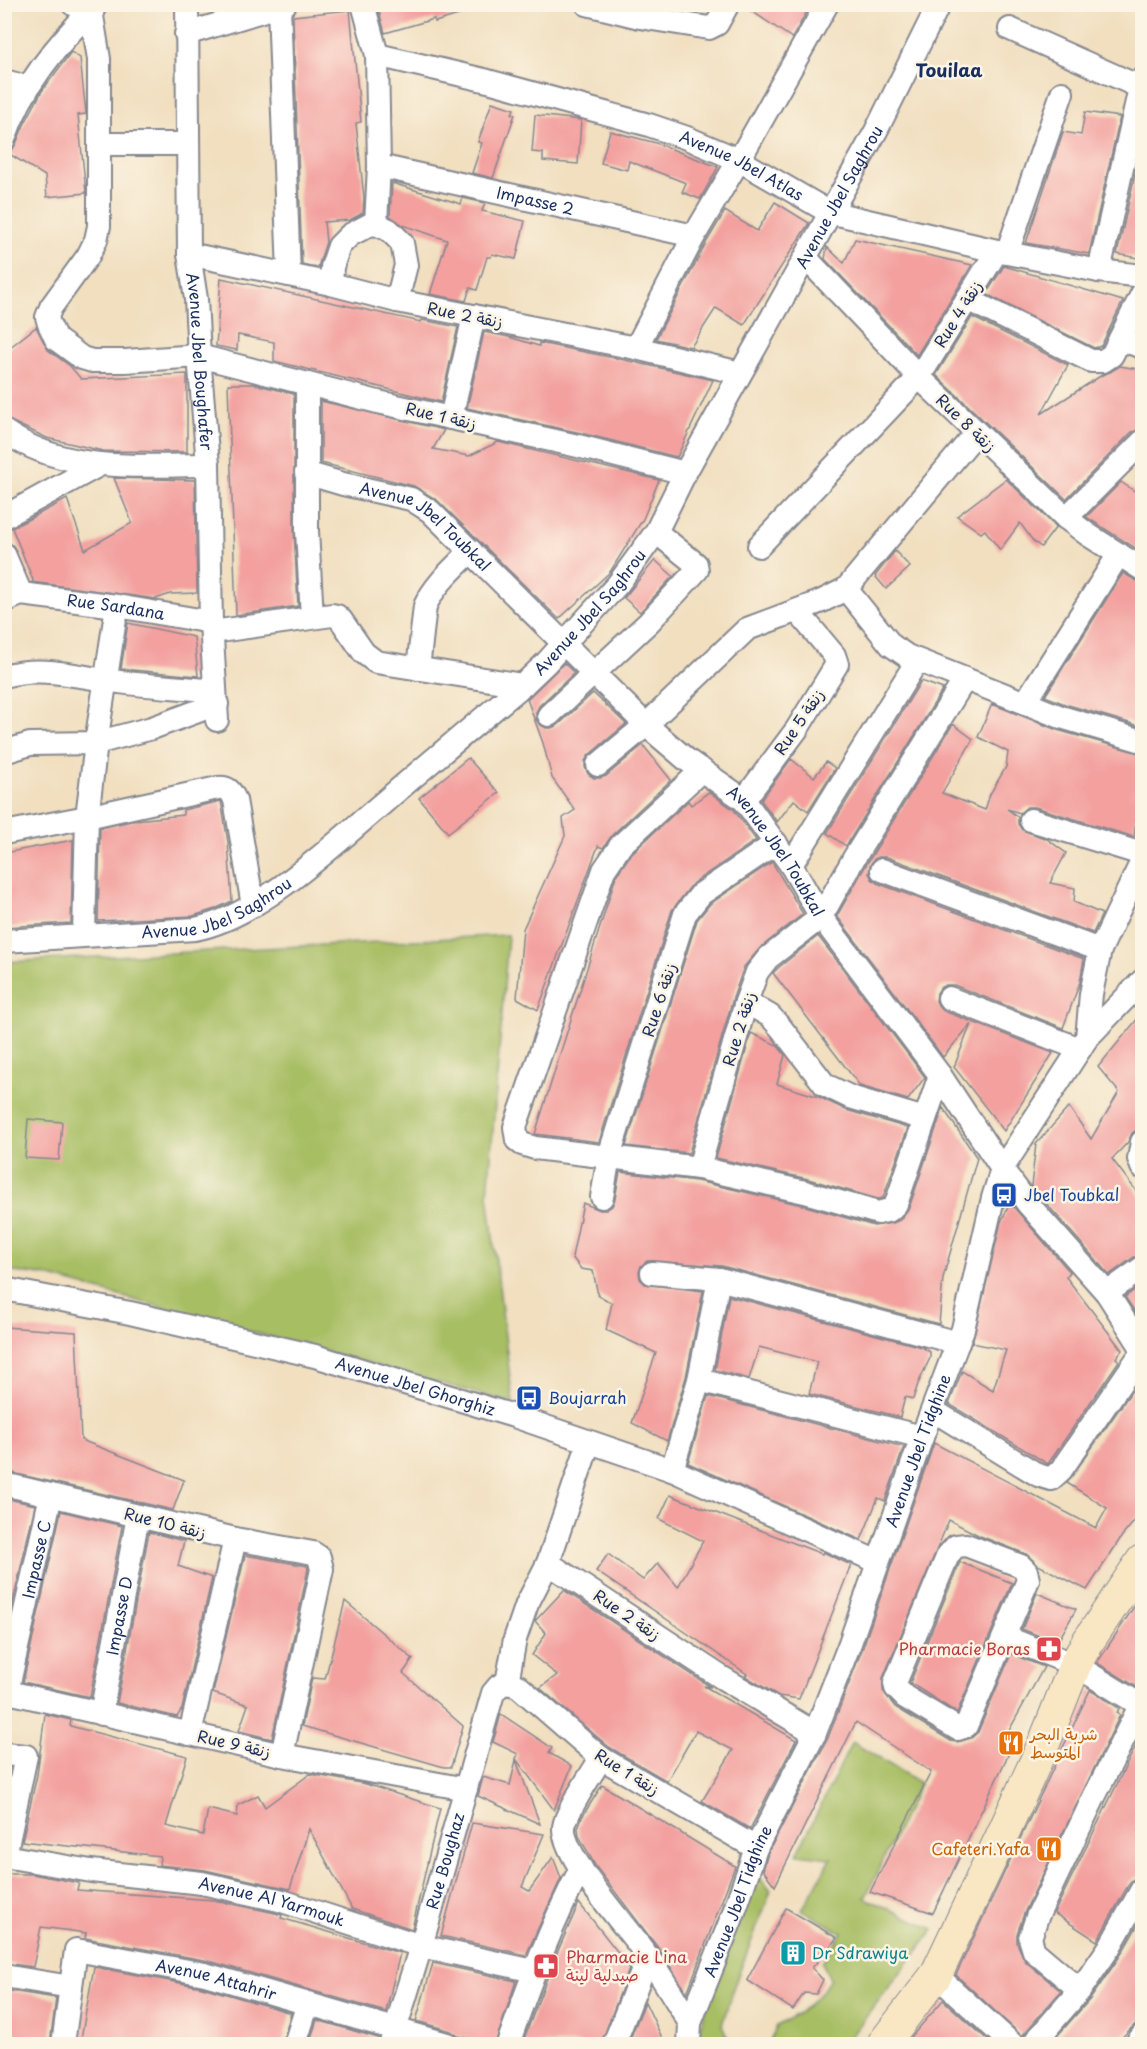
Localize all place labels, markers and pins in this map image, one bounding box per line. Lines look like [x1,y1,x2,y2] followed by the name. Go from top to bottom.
[989,1180,1019,1210] bus stop icon: Jbel Toubkal
[1024,1182,1119,1206] place label: Jbel Toubkal
[514,1383,544,1413] bus stop icon: Boujarrah
[548,1385,627,1409] place label: Boujarrah
[1034,1634,1064,1664] pharmacy icon: Pharmacie Boras
[899,1636,1030,1660] place label: Pharmacie Boras
[1028,1721,1098,1763] place label: شربة البحر المتوسط
[996,1728,1026,1758] restaurant icon: شربة البحر المتوسط
[1034,1834,1064,1864] restaurant icon: Cafeteri.Yafa
[931,1836,1031,1860] place label: Cafeteri.Yafa
[778,1938,808,1968] building icon: Dr Sdrawiya
[812,1940,908,1964] place label: Dr Sdrawiya
[566,1944,687,1986] place label: Pharmacie Lina صيدلية لينة
[531,1951,561,1981] pharmacy icon: Pharmacie Lina صيدلية لينة

